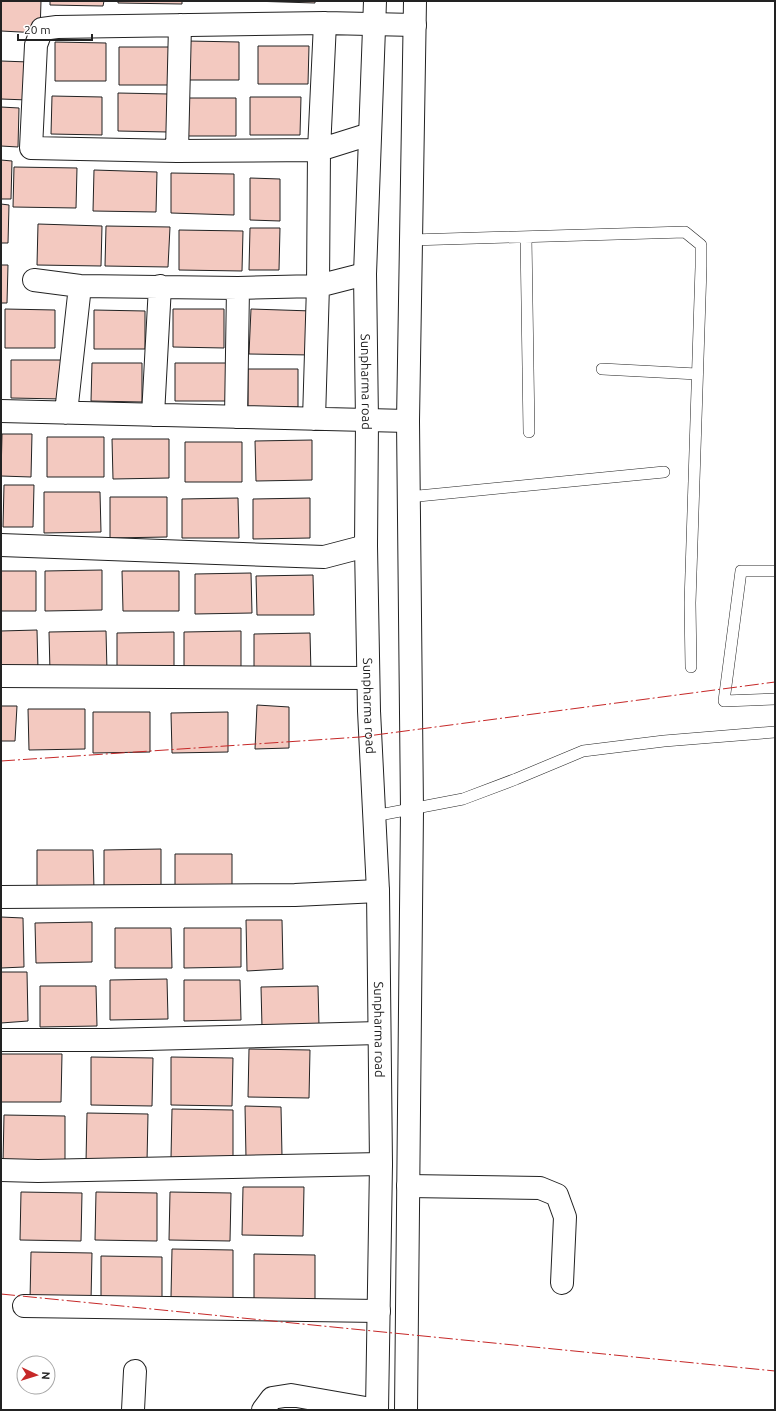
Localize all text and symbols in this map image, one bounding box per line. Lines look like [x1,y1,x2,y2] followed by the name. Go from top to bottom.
[18,16,92,42] scale bar
[24,23,51,36] text: 20 m
[359,334,374,430] street label: Sunpharma road
[361,658,378,754] street label: Sunpharma road
[372,981,387,1078] street label: Sunpharma road
[16,1355,56,1395] north arrow
[40,1371,52,1380] text: N

